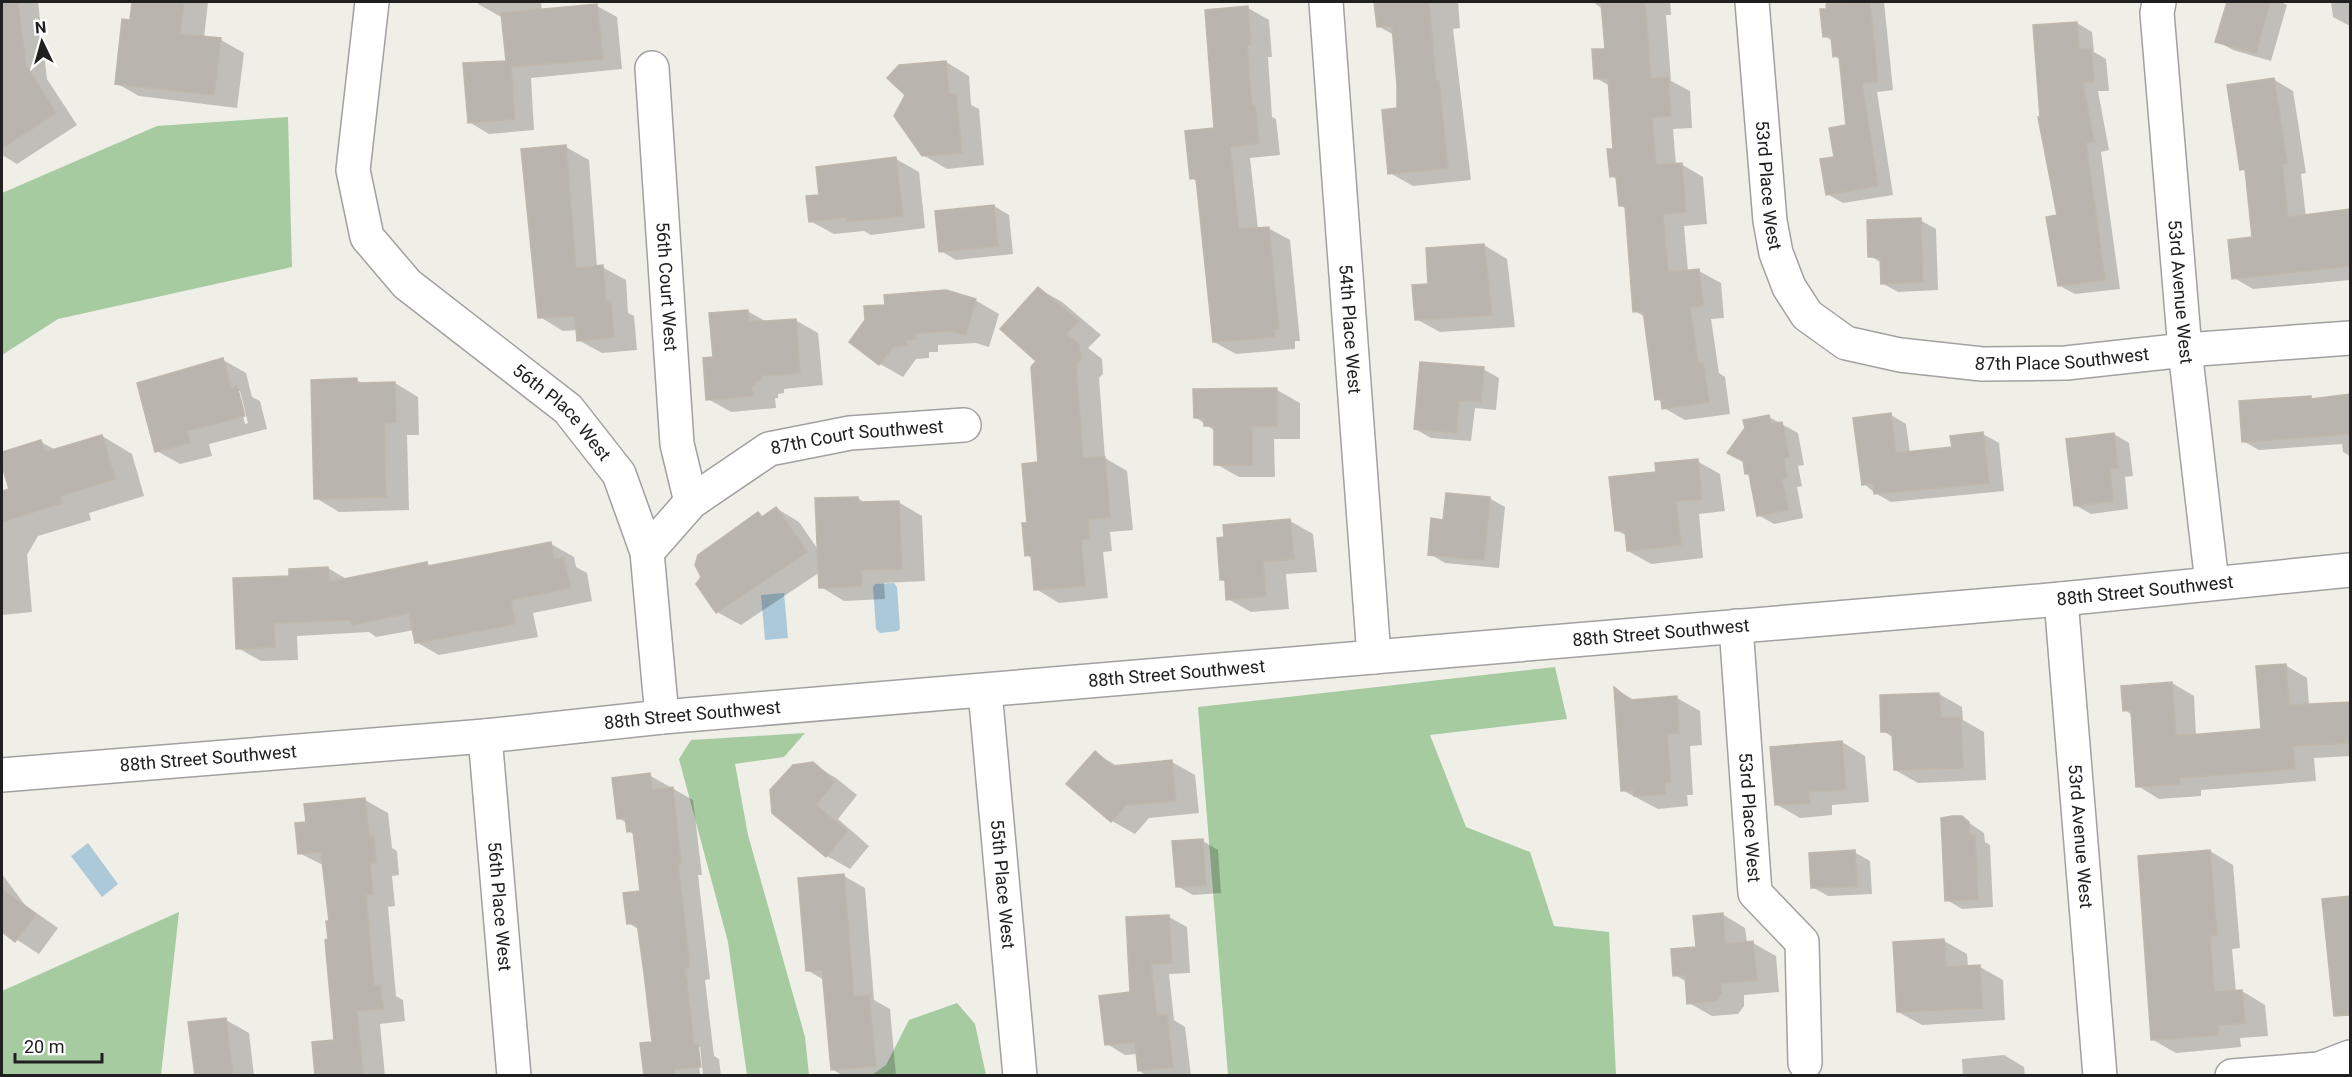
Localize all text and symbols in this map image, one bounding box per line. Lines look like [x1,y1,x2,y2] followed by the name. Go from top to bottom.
[12,12,72,72] north arrow
[34,18,47,38] text: N
[1752,120,1786,252] street label: 53rd Place West
[2164,219,2198,365] street label: 53rd Avenue West
[652,221,682,352] street label: 56th Court West
[1335,264,1366,395] street label: 54th Place West
[1974,343,2150,374] street label: 87th Place Southwest
[509,359,616,465] street label: 56th Place West
[769,415,944,458] street label: 87th Court Southwest
[2056,571,2234,609] street label: 88th Street Southwest
[1572,614,1750,650] street label: 88th Street Southwest
[1087,655,1266,691] street label: 88th Street Southwest
[603,696,782,733] street label: 88th Street Southwest
[119,740,298,775] street label: 88th Street Southwest
[1735,752,1765,883] street label: 53rd Place West
[2065,763,2097,909] street label: 53rd Avenue West
[987,818,1019,950] street label: 55th Place West
[484,841,516,972] street label: 56th Place West
[15,1026,102,1064] scale bar
[24,1036,64,1057] text: 20 m

